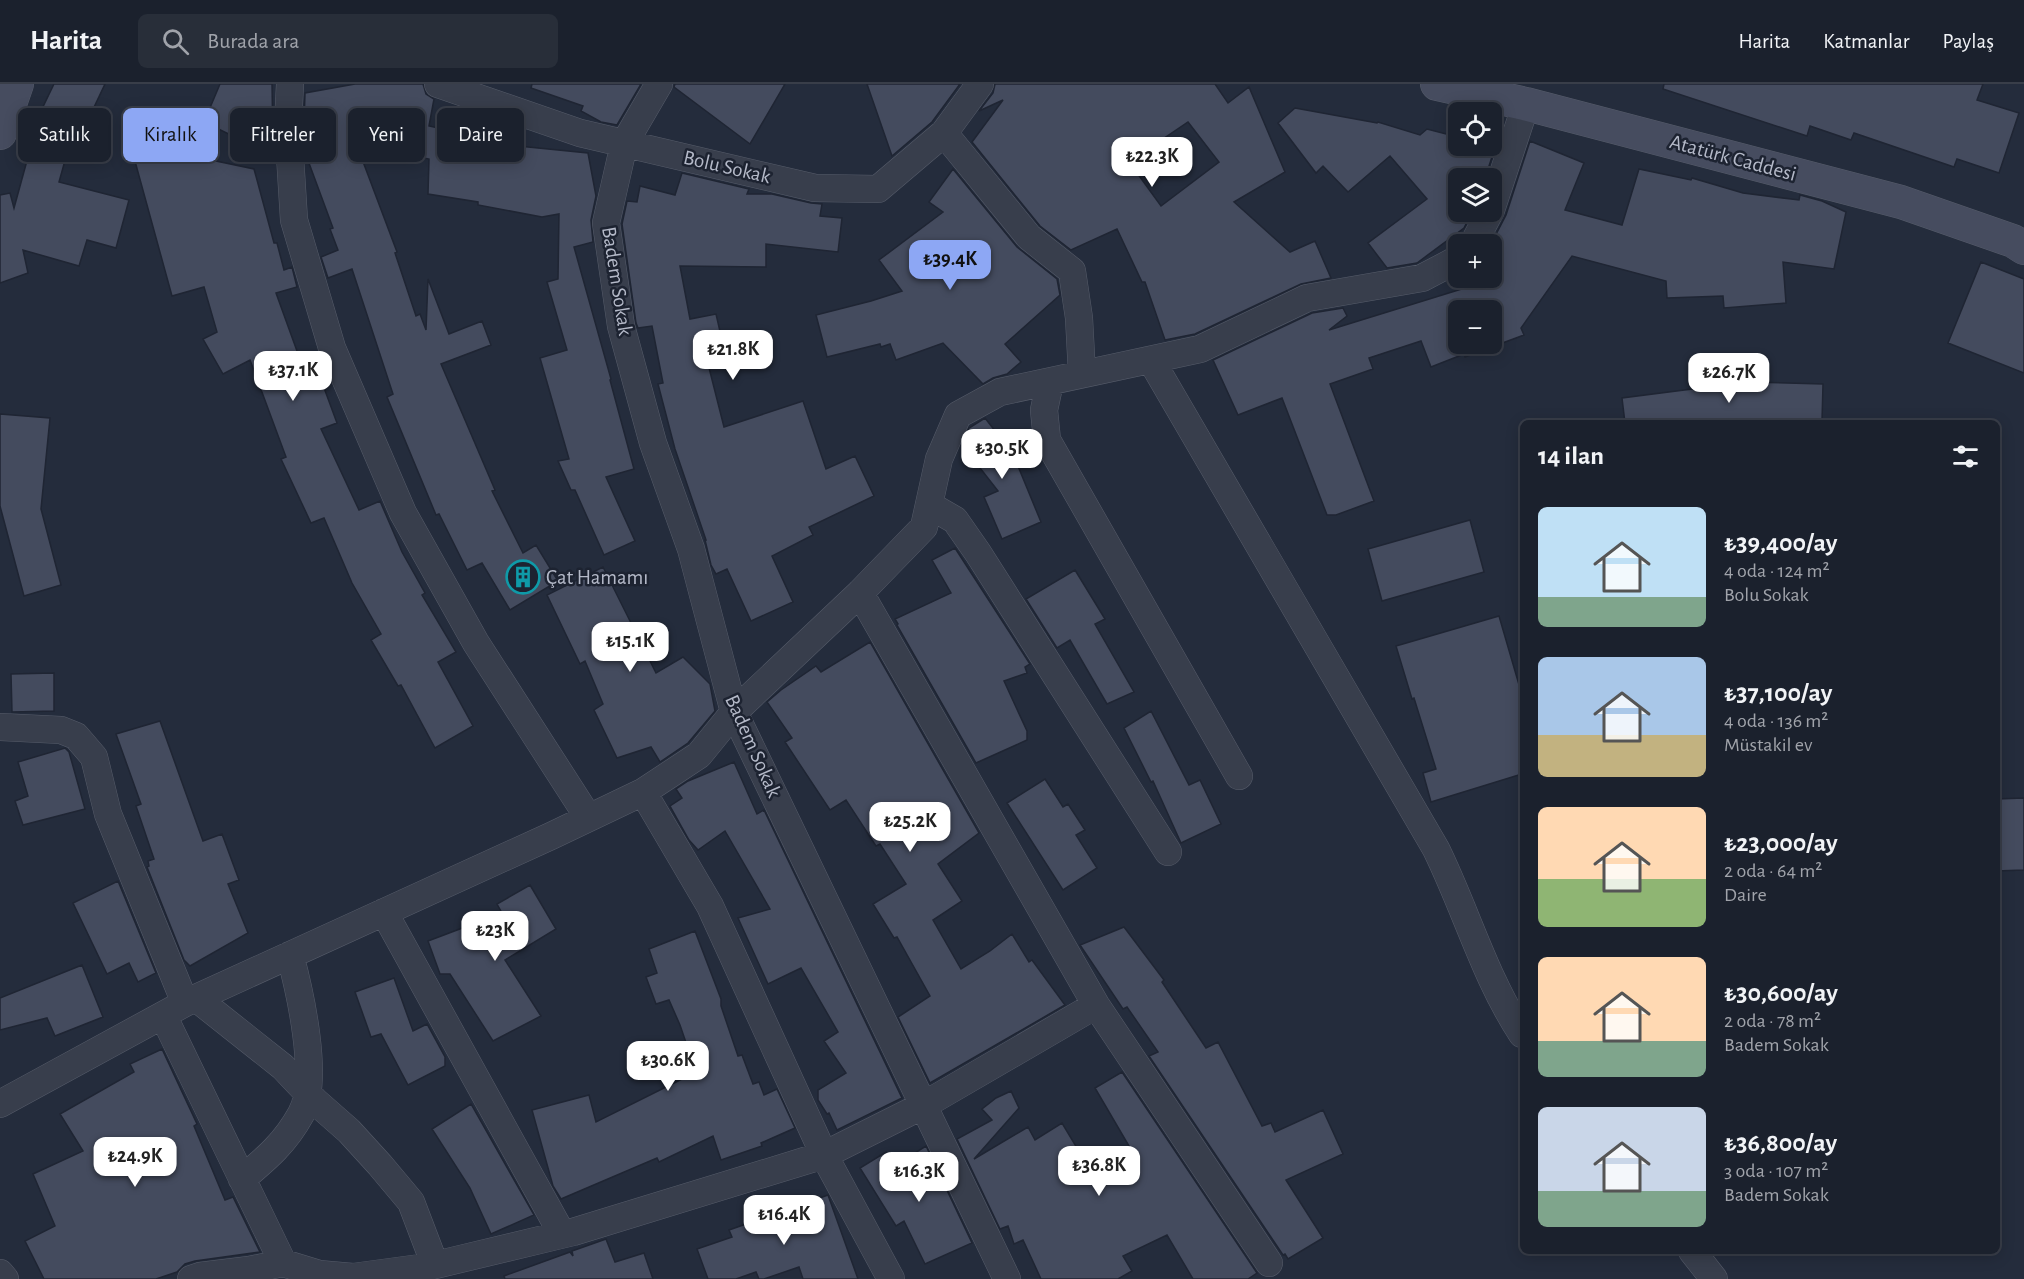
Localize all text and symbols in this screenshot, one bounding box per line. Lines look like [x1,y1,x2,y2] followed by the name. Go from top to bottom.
[138,14,558,68] search box
[159,25,192,58] icon: search
[30,27,102,55] text: Harita
[207,30,299,52] text: Burada ara
[1739,31,1790,52] text: Harita
[1823,31,1910,52] text: Katmanlar
[1943,31,1994,52] text: Paylaş
[1448,102,1502,354] map controls
[1448,102,1502,156] button: locate
[18,108,111,162] chip: Satılık
[123,108,218,162] chip: Kiralık
[230,108,336,162] chip: Filtreler
[348,108,425,162] chip: Yeni
[437,108,524,162] chip: Daire
[1667,131,1799,185] street label: Atatürk Caddesi
[1103,137,1201,188] pin: ₺22.3K
[1125,146,1179,166] text: ₺22.3K
[681,147,773,187] street label: Bolu Sokak
[1448,168,1502,222] button: layers
[598,225,636,337] street label: Badem Sokak
[1448,234,1502,288] button: +
[901,240,999,291] pin: ₺39.4K
[923,249,977,269] text: ₺39.4K
[1448,300,1502,354] button: −
[684,330,782,381] pin: ₺21.8K
[707,339,759,359] text: ₺21.8K
[244,351,342,402] pin: ₺37.1K
[1680,353,1778,404] pin: ₺26.7K
[268,360,318,380] text: ₺37.1K
[1702,362,1756,382] text: ₺26.7K
[953,429,1051,480] pin: ₺30.5K
[975,438,1029,458] text: ₺30.5K
[1949,440,1982,473] icon: filters
[1538,443,1604,469] text: 14 ilan
[1724,530,1837,556] text: ₺39,400/ay
[1586,531,1658,603] icon: home
[505,559,541,595] building icon: Çat Hamamı
[1724,561,1829,581] text: 4 oda · 124 m²
[546,567,648,588] place label: Çat Hamamı
[1724,585,1809,605] text: Bolu Sokak
[581,622,679,673] pin: ₺15.1K
[606,631,654,651] text: ₺15.1K
[1724,680,1832,706] text: ₺37,100/ay
[1586,681,1658,753] icon: home
[721,691,785,801] street label: Badem Sokak
[1724,711,1828,731] text: 4 oda · 136 m²
[1724,735,1812,755] text: Müstakil ev
[861,802,959,853] pin: ₺25.2K
[883,811,937,831] text: ₺25.2K
[1724,830,1838,856] text: ₺23,000/ay
[1586,831,1658,903] icon: home
[1724,861,1822,881] text: 2 oda · 64 m²
[1724,885,1767,905] text: Daire
[459,911,531,962] pin: ₺23K
[475,920,515,940] text: ₺23K
[1724,980,1838,1006] text: ₺30,600/ay
[1586,981,1658,1053] icon: home
[1724,1011,1821,1031] text: 2 oda · 78 m²
[1724,1035,1829,1055] text: Badem Sokak
[619,1041,717,1092] pin: ₺30.6K
[641,1050,695,1070] text: ₺30.6K
[1724,1130,1837,1156] text: ₺36,800/ay
[1586,1131,1658,1203] icon: home
[86,1137,184,1188] pin: ₺24.9K
[108,1146,162,1166] text: ₺24.9K
[1050,1146,1148,1197] pin: ₺36.8K
[870,1152,968,1203] pin: ₺16.3K
[1072,1155,1126,1175] text: ₺36.8K
[893,1161,945,1181] text: ₺16.3K
[1724,1161,1828,1181] text: 3 oda · 107 m²
[1724,1185,1829,1205] text: Badem Sokak
[735,1195,833,1246] pin: ₺16.4K
[758,1204,810,1224] text: ₺16.4K

